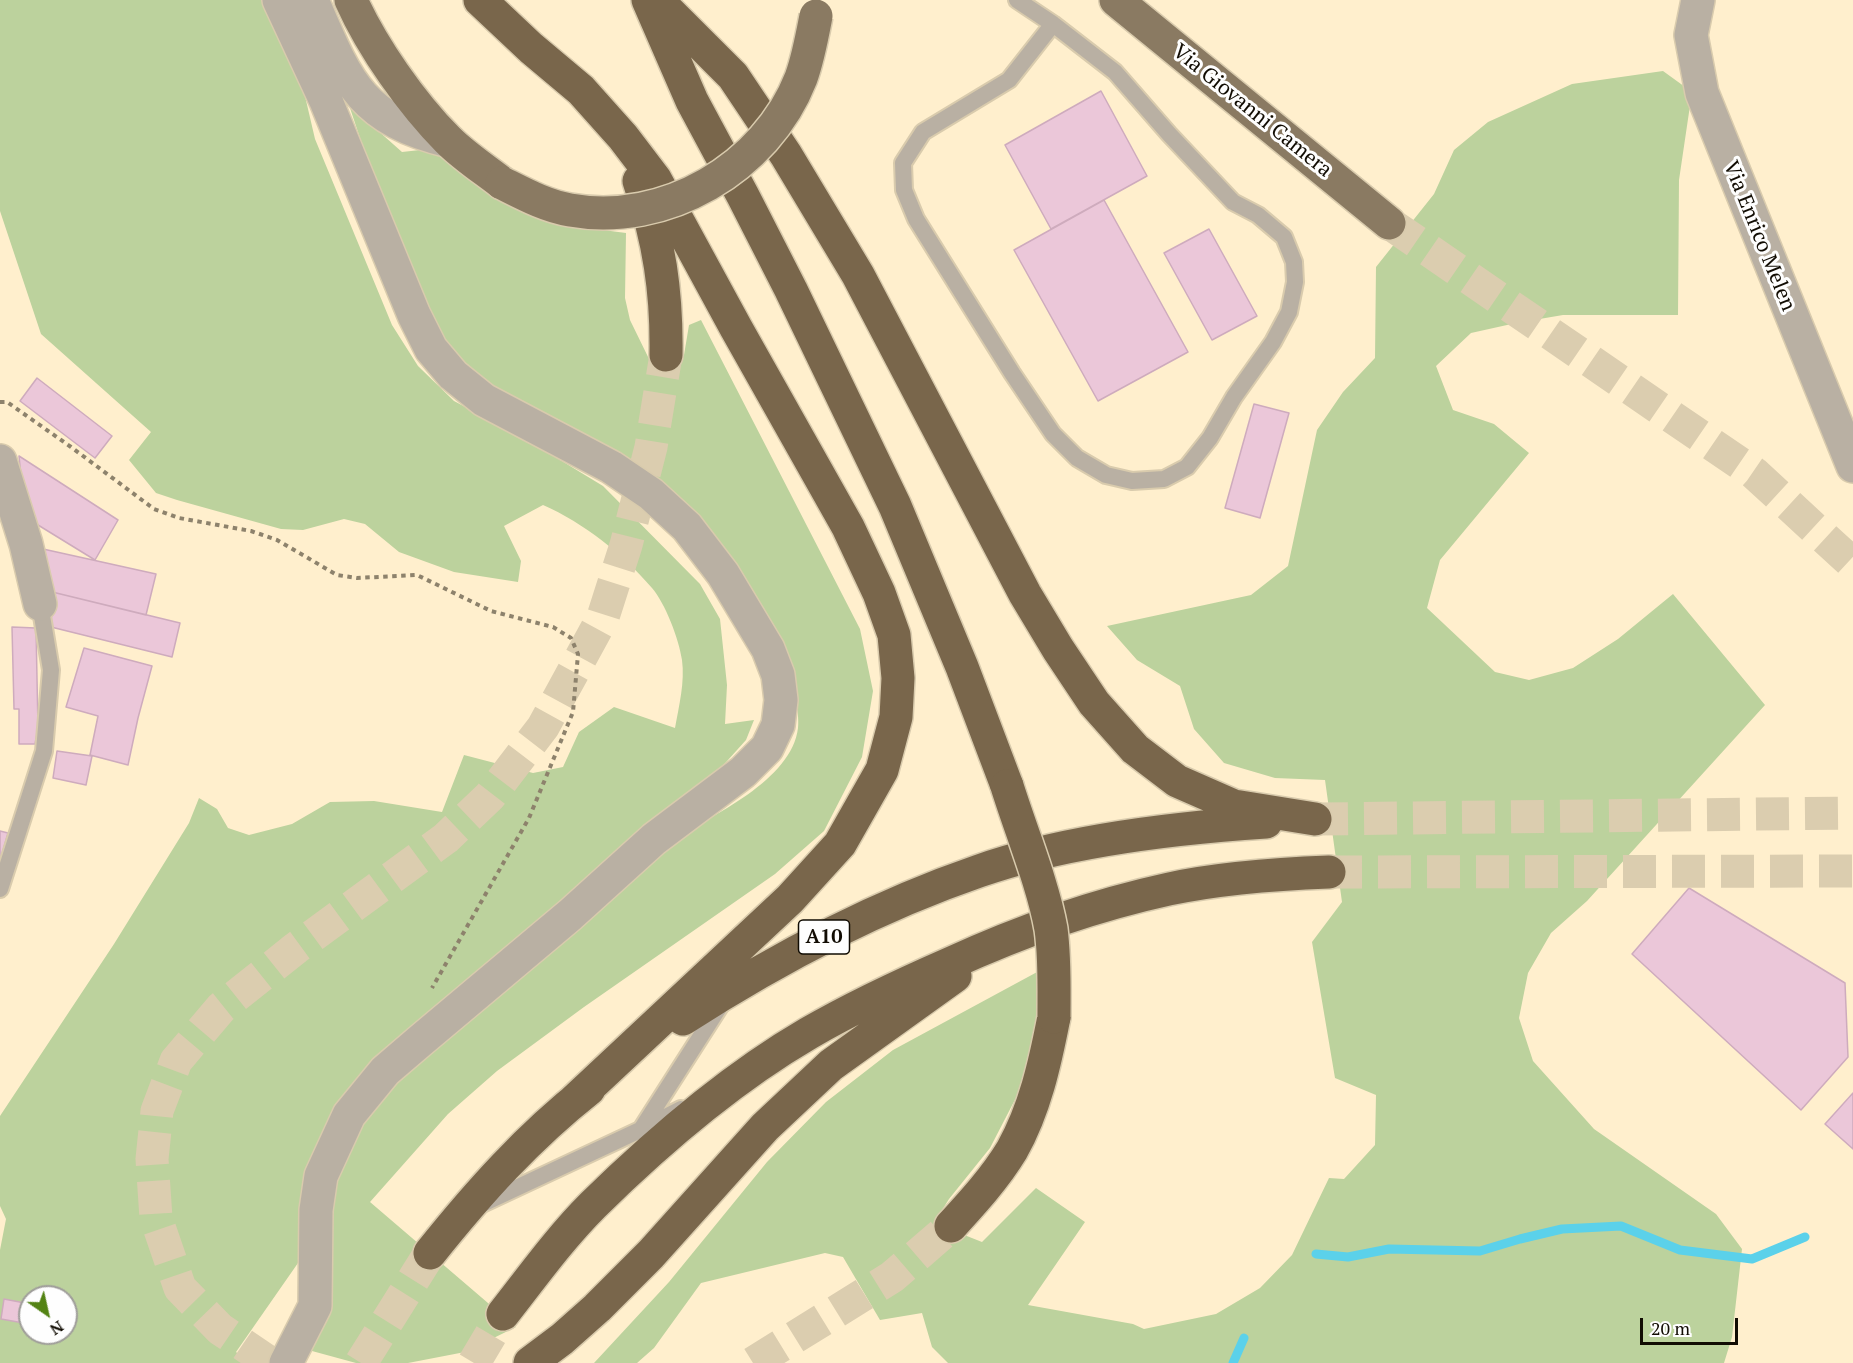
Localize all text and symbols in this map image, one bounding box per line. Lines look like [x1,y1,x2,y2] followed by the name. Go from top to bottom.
[1167,39,1337,183] street label: Via Giovanni Camera
[1717,157,1801,315] street label: Via Enrico Melen
[798,920,850,954] road number: A10
[18,1285,78,1345] north arrow
[1643,1306,1740,1344] scale bar
[46,1316,68,1341] text: N
[1651,1316,1690,1340] text: 20 m

